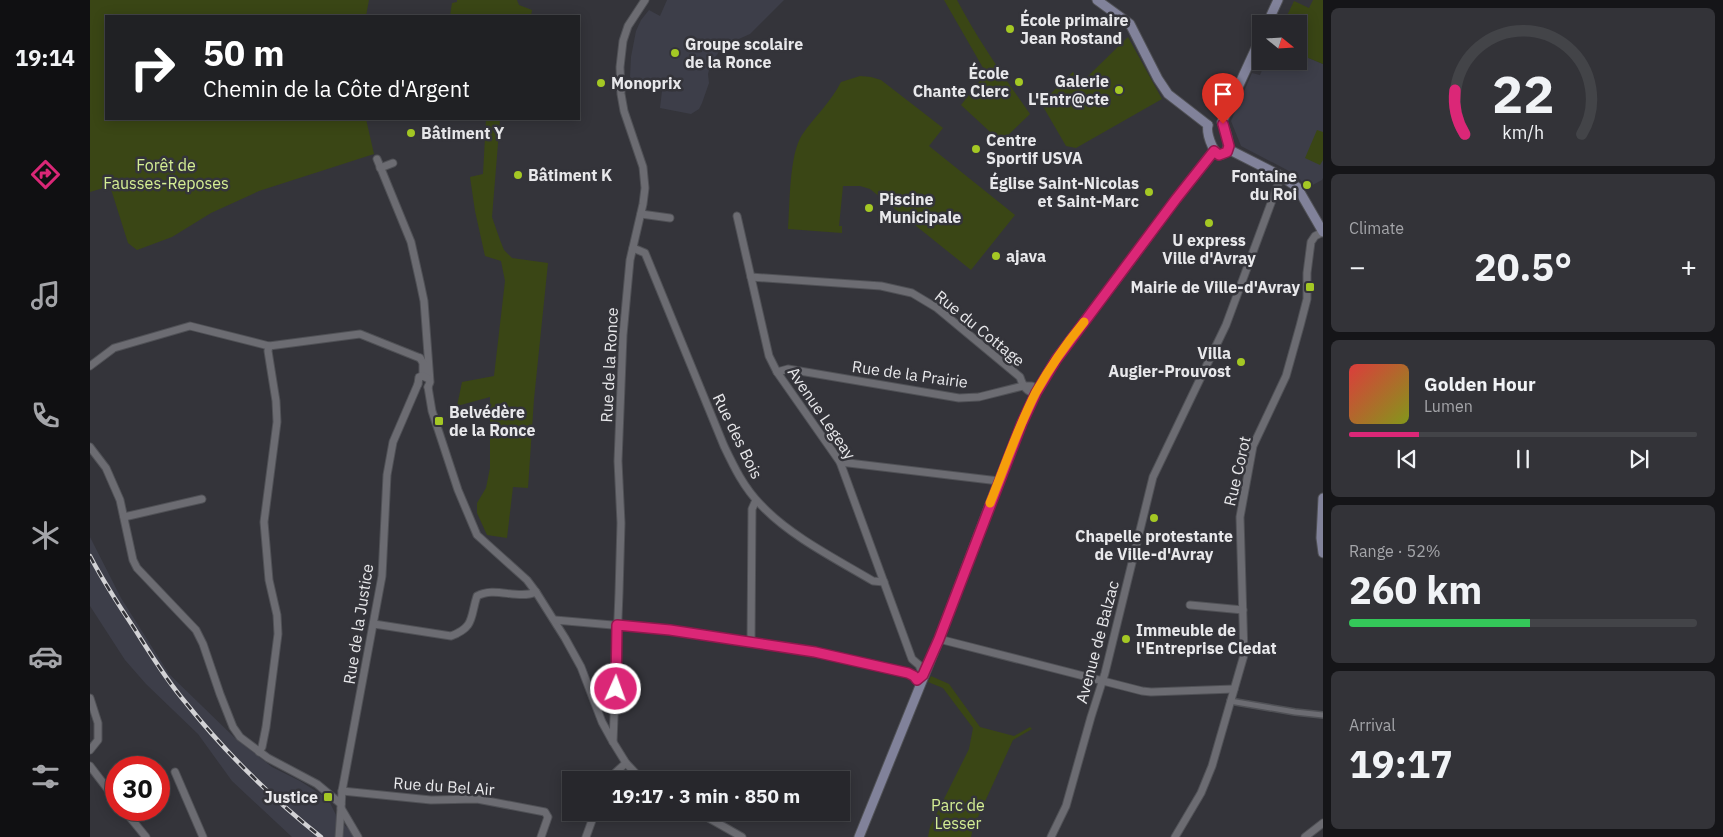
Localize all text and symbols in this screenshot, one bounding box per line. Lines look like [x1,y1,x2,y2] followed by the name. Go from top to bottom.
[1020,9,1129,48] place label: École primaire Jean Rostand
[1252,15,1308,70] north arrow
[1252,15,1307,70] map controls
[1004,23,1016,35] marker: École primaire Jean Rostand
[203,30,285,76] text: 50 m
[685,34,803,72] place label: Groupe scolaire de la Ronce
[120,35,185,100] icon: right
[15,43,75,72] text: 19:14
[669,47,681,59] marker: Groupe scolaire de la Ronce
[1492,60,1554,127] text: 22
[913,62,1009,101] place label: École Chante Clerc
[1028,71,1109,109] place label: Galerie L'Entr@cte
[611,73,681,93] place label: Monoprix
[1202,73,1244,124] pin
[203,74,470,103] text: Chemin de la Côte d'Argent
[1013,76,1025,88] marker: École Chante Clerc
[595,77,607,89] marker: Monoprix
[1209,80,1237,108] icon: arrive
[1113,84,1125,96] marker: Galerie L'Entr@cte
[1502,121,1544,144] text: km/h
[421,123,505,143] place label: Bâtiment Y
[405,127,417,139] marker: Bâtiment Y
[986,130,1083,168] place label: Centre Sportif USVA
[970,143,982,155] marker: Centre Sportif USVA
[103,155,229,193] park label: Forêt de Fausses-Reposes
[28,157,63,192] icon: directions
[528,165,612,185] place label: Bâtiment K
[1231,166,1297,204] place label: Fontaine du Roi
[512,169,524,181] marker: Bâtiment K
[989,172,1139,211] place label: Église Saint-Nicolas et Saint-Marc
[1301,179,1313,191] marker: Fontaine du Roi
[1143,186,1155,198] marker: Église Saint-Nicolas et Saint-Marc
[879,189,961,227] place label: Piscine Municipale
[863,202,875,214] marker: Piscine Municipale
[1203,217,1215,229] marker: U express Ville d'Avray
[1349,218,1404,238] text: Climate
[1162,230,1256,268] place label: U express Ville d'Avray
[1474,242,1572,291] text: 20.5°
[1006,246,1046,266] place label: ajava
[1349,248,1366,285] text: −
[1680,248,1697,285] text: +
[990,250,1002,262] marker: ajava
[1131,277,1300,297] place label: Mairie de Ville-d'Avray
[28,278,63,313] icon: music
[1304,281,1316,293] marker: Mairie de Ville-d'Avray
[931,286,1029,370] street label: Rue du Cottage
[596,307,622,423] street label: Rue de la Ronce
[1108,343,1231,381] place label: Villa Augier-Prouvost
[851,356,970,392] street label: Rue de la Prairie
[1235,356,1247,368] marker: Villa Augier-Prouvost
[784,363,860,463] street label: Avenue Legeay
[1424,372,1536,396] text: Golden Hour
[709,390,767,482] street label: Rue des Bois
[1424,396,1473,416] text: Lumen
[28,398,63,433] icon: phone
[449,402,536,440] place label: Belvédère de la Ronce
[433,415,445,427] marker: Belvédère de la Ronce
[1219,434,1255,508] street label: Rue Corot
[1393,445,1421,473] icon: previous
[1509,445,1537,473] icon: pause
[1625,445,1653,473] icon: next
[1148,512,1160,524] marker: Chapelle protestante de Ville-d'Avray
[28,518,63,553] icon: climate
[1075,526,1233,564] place label: Chapelle protestante de Ville-d'Avray
[1349,541,1441,561] text: Range · 52%
[339,562,377,686] street label: Rue de la Justice
[1349,565,1482,614] text: 260 km
[1071,578,1123,706] street label: Avenue de Balzac
[1136,620,1277,658] place label: Immeuble de l'Entreprise Cledat
[1120,633,1132,645] marker: Immeuble de l'Entreprise Cledat
[28,639,63,674] icon: car
[589,662,641,714] position arrow
[1349,715,1396,735] text: Arrival
[1349,739,1453,788] text: 19:17
[105,756,170,821] speed limit sign: 30
[28,759,63,794] icon: filters
[393,772,495,800] street label: Rue du Bel Air
[612,784,800,808] text: 19:17 · 3 min · 850 m
[264,787,318,807] place label: Justice
[322,791,334,803] marker: Justice
[931,795,985,833] park label: Parc de Lesser

